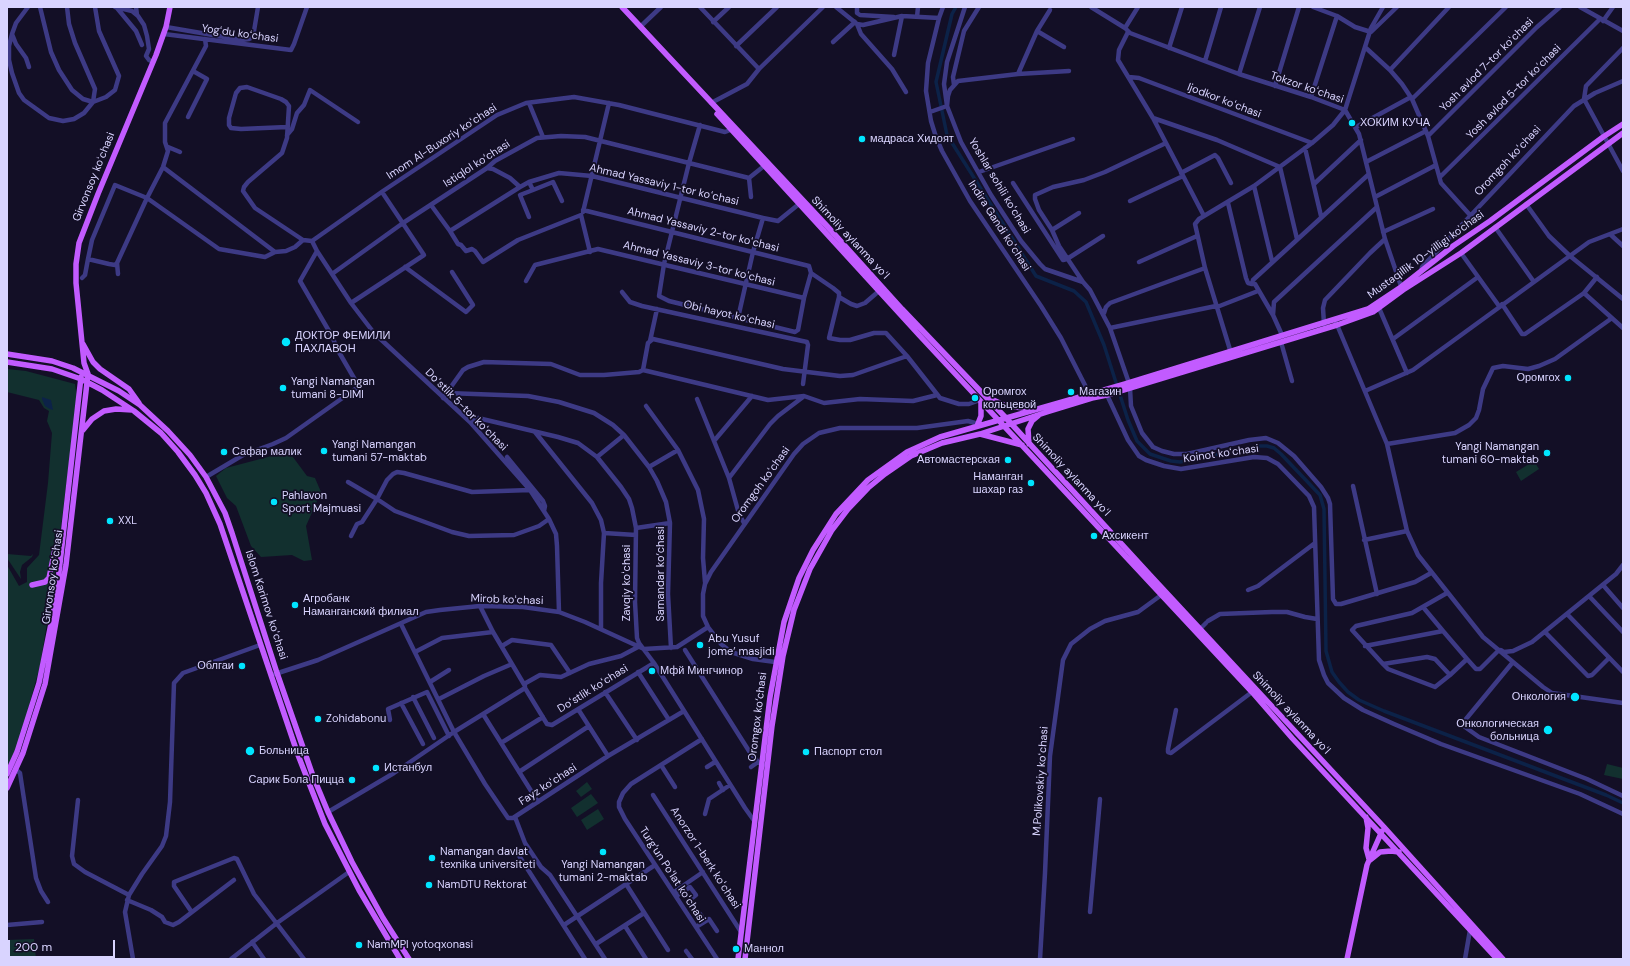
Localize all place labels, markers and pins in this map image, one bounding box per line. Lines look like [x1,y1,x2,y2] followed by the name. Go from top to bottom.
[1360,116,1430,130] place label: ХОКИМ КУЧА
[1347,118,1357,128] marker: ХОКИМ КУЧА
[870,132,954,146] place label: мадраса Хидоят
[857,134,867,144] marker: мадраса Хидоят
[295,329,390,355] place label: ДОКТОР ФЕМИЛИ ПАХЛАВОН
[280,336,292,348] marker: ДОКТОР ФЕМИЛИ ПАХЛАВОН
[1516,371,1560,385] place label: Оромгох
[1563,373,1573,383] marker: Оромгох
[291,375,375,401] place label: Yangi Namangan tumani 8-DIMI
[278,383,288,393] marker: Yangi Namangan tumani 8-DIMI
[983,385,1036,411] place label: Оромгох кольцевой
[1079,385,1121,399] place label: Магазин
[1066,387,1076,397] marker: Магазин
[970,393,980,403] marker: Оромгох кольцевой
[332,438,427,464] place label: Yangi Namangan tumani 57-maktab
[1442,440,1539,466] place label: Yangi Namangan tumani 60-maktab
[232,445,301,459] place label: Сафар малик
[319,446,329,456] marker: Yangi Namangan tumani 57-maktab
[219,447,229,457] marker: Сафар малик
[1542,448,1552,458] marker: Yangi Namangan tumani 60-maktab
[917,453,1000,467] place label: Автомастерская
[1003,455,1013,465] marker: Автомастерская
[973,470,1023,496] place label: Наманган шахар газ
[1026,478,1036,488] marker: Наманган шахар газ
[282,489,361,515] place label: Pahlavon Sport Majmuasi
[269,497,279,507] marker: Pahlavon Sport Majmuasi
[118,514,137,528] place label: XXL
[105,516,115,526] marker: XXL
[1102,529,1149,543] place label: Ахсикент
[1089,531,1099,541] marker: Ахсикент
[303,592,419,618] place label: Агробанк Наманганский филиал
[290,600,300,610] marker: Агробанк Наманганский филиал
[708,632,775,658] place label: Abu Yusuf jome’ masjidi
[695,640,705,650] marker: Abu Yusuf jome’ masjidi
[197,659,234,673] place label: Облгаи
[237,661,247,671] marker: Облгаи
[660,664,743,678] place label: Мфй Мингчинор
[647,666,657,676] marker: Мфй Мингчинор
[1512,690,1566,704] place label: Онкология
[1569,691,1581,703] marker: Онкология
[326,712,386,726] place label: Zohidabonu
[313,714,323,724] marker: Zohidabonu
[1456,717,1539,743] place label: Онкологическая больница
[1542,724,1554,736] marker: Онкологическая больница
[259,744,309,758] place label: Больница
[244,745,256,757] marker: Больница
[814,745,882,759] place label: Паспорт стол
[801,747,811,757] marker: Паспорт стол
[384,761,432,775] place label: Истанбул
[371,763,381,773] marker: Истанбул
[248,773,344,787] place label: Сарик Бола Пицца
[347,775,357,785] marker: Сарик Бола Пицца
[440,845,535,871] place label: Namangan davlat texnika universiteti
[598,847,608,857] marker: Yangi Namangan tumani 2-maktab
[427,853,437,863] marker: Namangan davlat texnika universiteti
[558,858,648,884] place label: Yangi Namangan tumani 2-maktab
[437,878,527,892] place label: NamDTU Rektorat
[424,880,434,890] marker: NamDTU Rektorat
[367,938,473,952] place label: NamMPI yotoqxonasi
[354,940,364,950] marker: NamMPI yotoqxonasi
[744,942,784,956] place label: Маннол
[731,944,741,954] marker: Маннол

